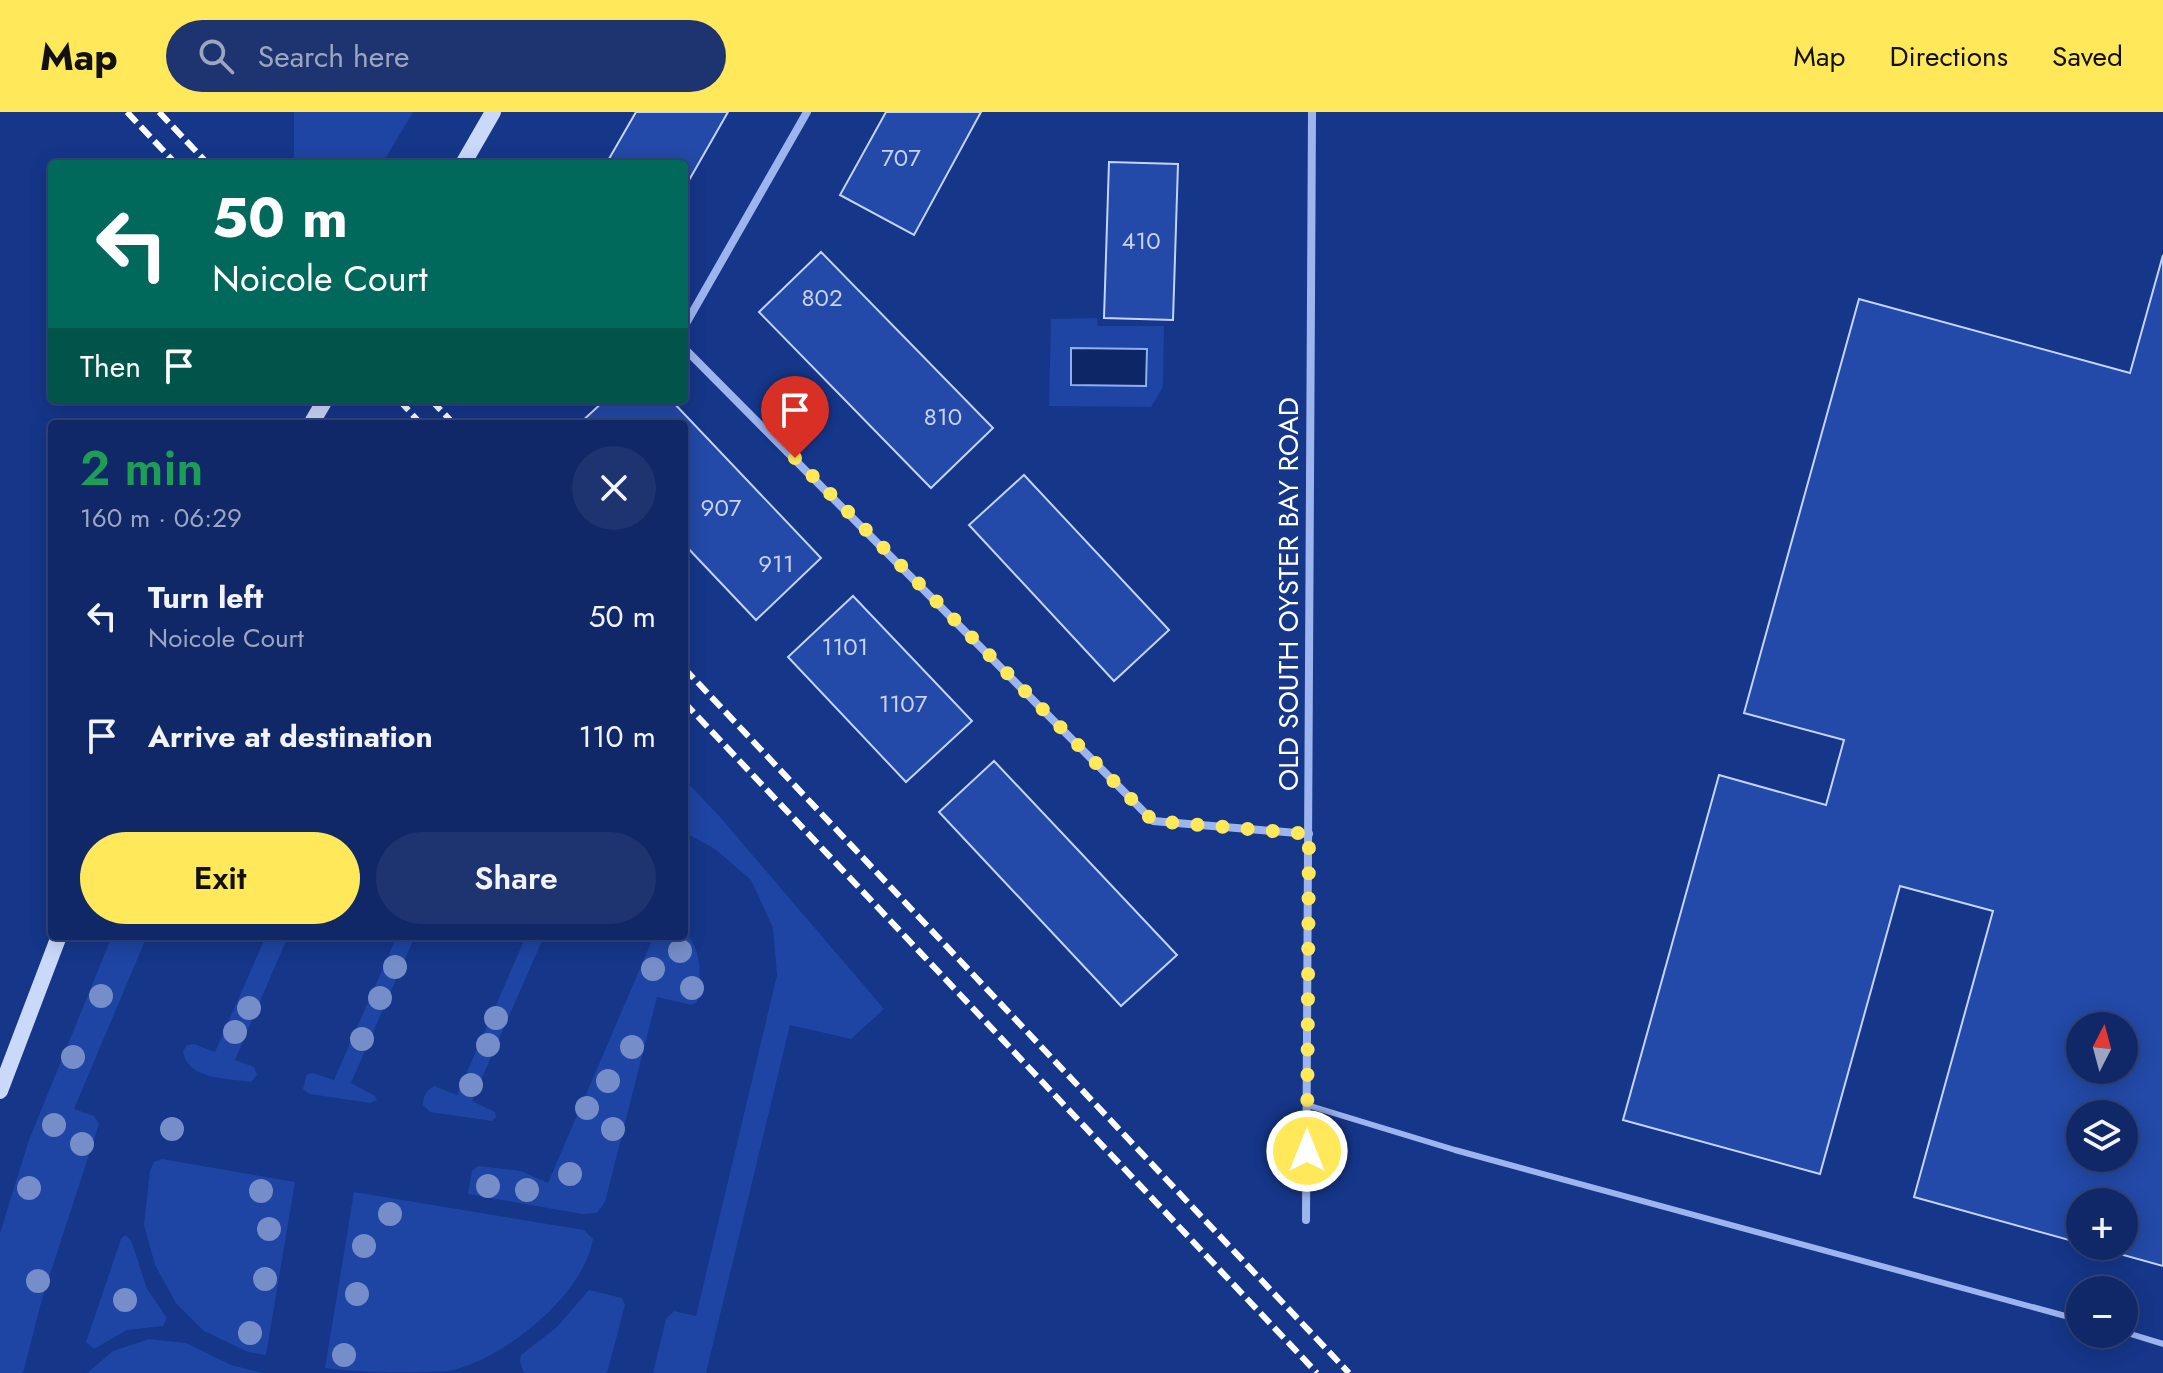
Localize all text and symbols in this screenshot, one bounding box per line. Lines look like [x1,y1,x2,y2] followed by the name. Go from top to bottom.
[166,20,726,92] search box
[40,29,118,84] text: Map
[194,34,238,78] icon: search
[258,35,410,78] text: Search here
[1793,36,1845,77] text: Map
[1889,36,2008,77] text: Directions
[2052,36,2123,77] text: Saved
[881,140,921,175] house number: 707
[212,177,348,258] text: 50 m
[80,192,184,296] icon: left
[1121,223,1161,258] house number: 410
[212,252,428,304] text: Noicole Court
[801,280,843,315] house number: 802
[157,344,201,388] icon: arrive
[80,345,141,388] text: Then
[761,376,829,458] pin
[773,388,817,432] icon: arrive
[1268,397,1309,791] street label: OLD SOUTH OYSTER BAY ROAD
[924,399,962,434] house number: 810
[80,434,203,503] text: 2 min
[572,446,656,530] button: close
[701,490,742,525] house number: 907
[80,499,242,537] text: 160 m · 06:29
[758,546,794,581] house number: 911
[148,576,263,619] text: Turn left
[80,594,124,638] icon: left
[589,595,656,638] text: 50 m
[148,619,304,657] text: Noicole Court
[822,629,868,664] house number: 1101
[879,686,928,721] house number: 1107
[80,714,124,758] icon: arrive
[148,715,433,758] text: Arrive at destination
[579,715,656,758] text: 110 m
[80,832,360,924] button: Exit
[376,832,656,924] button: Share
[2066,1012,2138,1084] north arrow
[2066,1012,2138,1348] map controls
[2066,1100,2138,1172] button: layers
[1265,1109,1349,1193] position arrow
[2066,1188,2138,1260] button: +
[2066,1276,2138,1348] button: −

